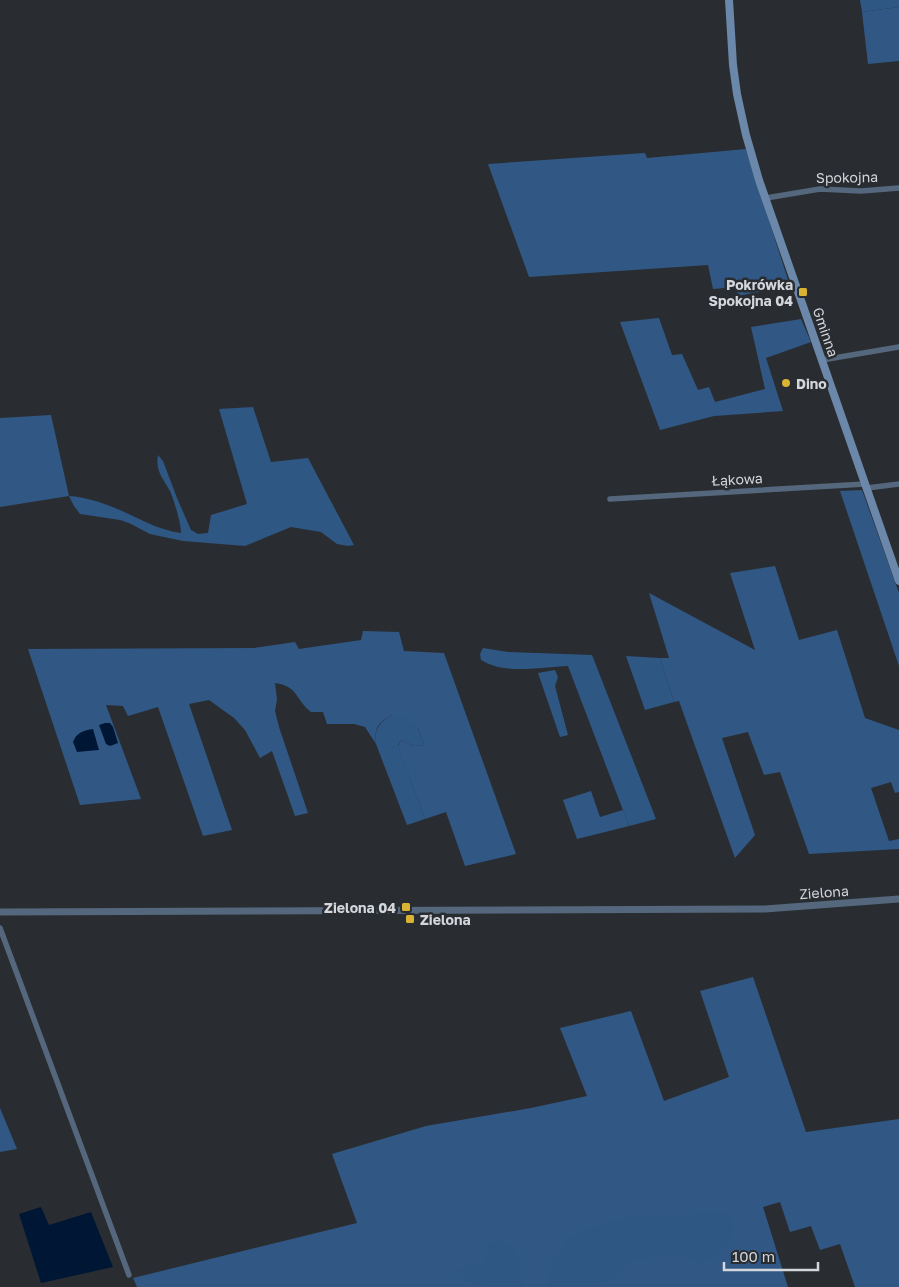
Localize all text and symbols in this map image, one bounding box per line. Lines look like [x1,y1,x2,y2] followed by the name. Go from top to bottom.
[816,168,878,186] street label: Spokojna
[709,276,793,309] place label: Pokrówka Spokojna 04
[797,286,809,298] marker: Pokrówka Spokojna 04
[810,305,842,359] street label: Gminna
[796,375,827,392] place label: Dino
[780,377,792,389] marker: Dino
[711,469,763,489] street label: Łąkowa
[799,882,849,902] street label: Zielona
[324,899,396,916] place label: Zielona 04
[400,901,412,913] marker: Zielona 04
[420,911,471,928] place label: Zielona
[404,913,416,925] marker: Zielona
[724,1240,818,1272] scale bar
[732,1247,775,1265] text: 100 m

